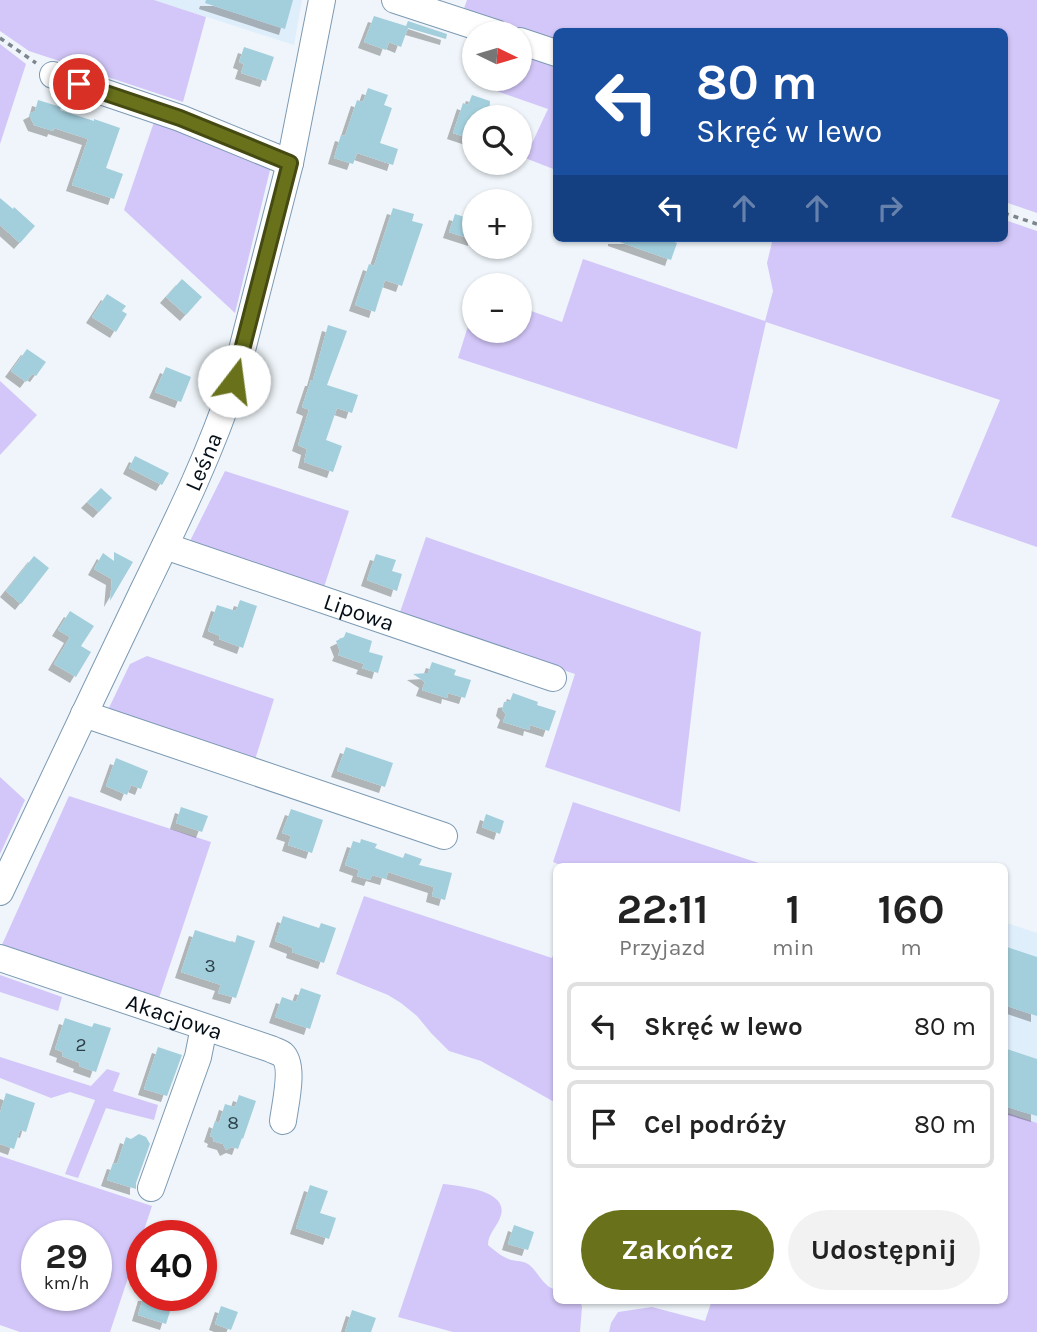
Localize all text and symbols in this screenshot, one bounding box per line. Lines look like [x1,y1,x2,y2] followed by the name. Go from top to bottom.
[462,21,532,91] north arrow
[462,21,532,343] map controls
[49,54,109,114] pin
[696,54,818,111] text: 80 m
[581,56,672,147] icon: left
[60,65,98,103] icon: arrive
[462,105,532,175] button: search
[696,113,882,150] text: Skręć w lewo
[462,189,532,259] button: +
[652,189,690,227] icon: left
[725,189,763,227] icon: ahead
[798,189,836,227] icon: ahead
[871,189,909,227] icon: right
[462,273,532,343] button: −
[197,344,271,418] position arrow
[179,429,228,495] street label: Leśna
[320,588,398,637] street label: Lipowa
[616,884,708,934] text: 22:11
[786,884,801,934] text: 1
[878,884,945,934] text: 160
[619,934,706,961] text: Przyjazd
[772,934,814,961] text: min
[900,934,922,961] text: m
[204,955,216,977] house number: 3
[123,988,226,1046] street label: Akacjowa
[585,1007,623,1045] icon: left
[644,1011,803,1042] text: Skręć w lewo
[914,1011,976,1042] text: 80 m
[75,1034,87,1056] house number: 2
[585,1105,623,1143] icon: arrive
[644,1109,786,1140] text: Cel podróży
[914,1109,976,1140] text: 80 m
[227,1112,239,1134] house number: 8
[581,1210,774,1290] button: Zakończ
[788,1210,980,1290] button: Udostępnij
[126,1220,217,1311] speed limit sign: 40
[45,1236,88,1277] text: 29
[44,1272,89,1294] text: km/h

